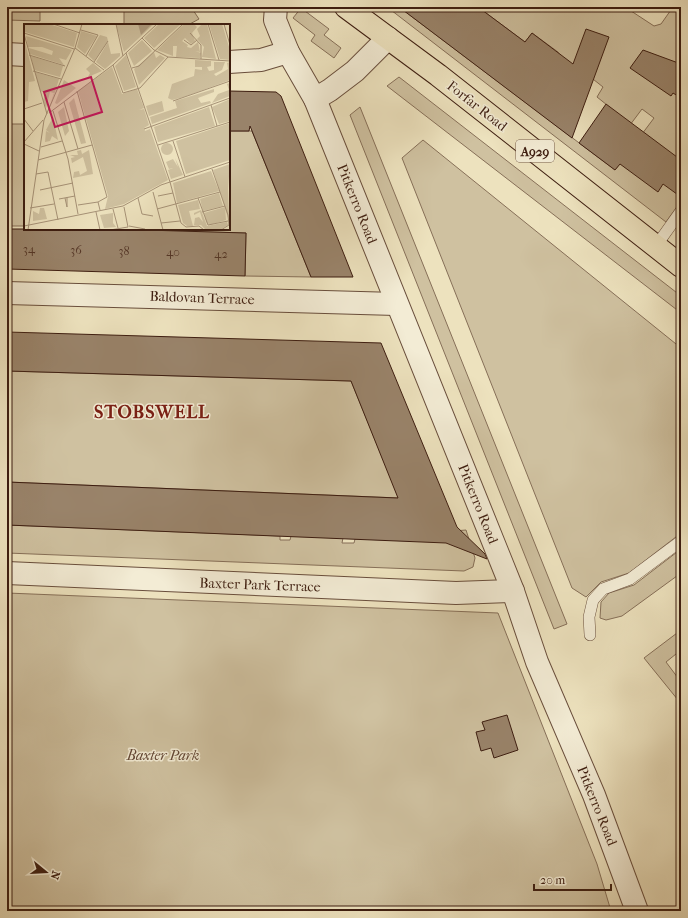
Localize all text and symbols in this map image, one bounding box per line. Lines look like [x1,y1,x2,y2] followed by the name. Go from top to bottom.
[24,24,230,230] inset map
[444,77,511,135] street label: Forfar Road
[516,140,554,162] road number: A929
[333,162,381,247] street label: Pitkerro Road
[23,242,36,256] house number: 34
[70,243,82,257] house number: 36
[119,244,129,258] house number: 38
[166,245,180,259] house number: 40
[214,247,228,261] house number: 42
[149,288,255,308] street label: Baldovan Terrace
[94,402,210,423] district label: STOBSWELL
[454,462,502,547] street label: Pitkerro Road
[199,574,321,596] street label: Baxter Park Terrace
[126,747,199,764] park label: Baxter Park
[573,764,621,849] street label: Pitkerro Road
[26,852,66,892] north arrow
[534,866,611,892] scale bar
[47,869,63,882] text: N
[540,873,565,887] text: 20 m

